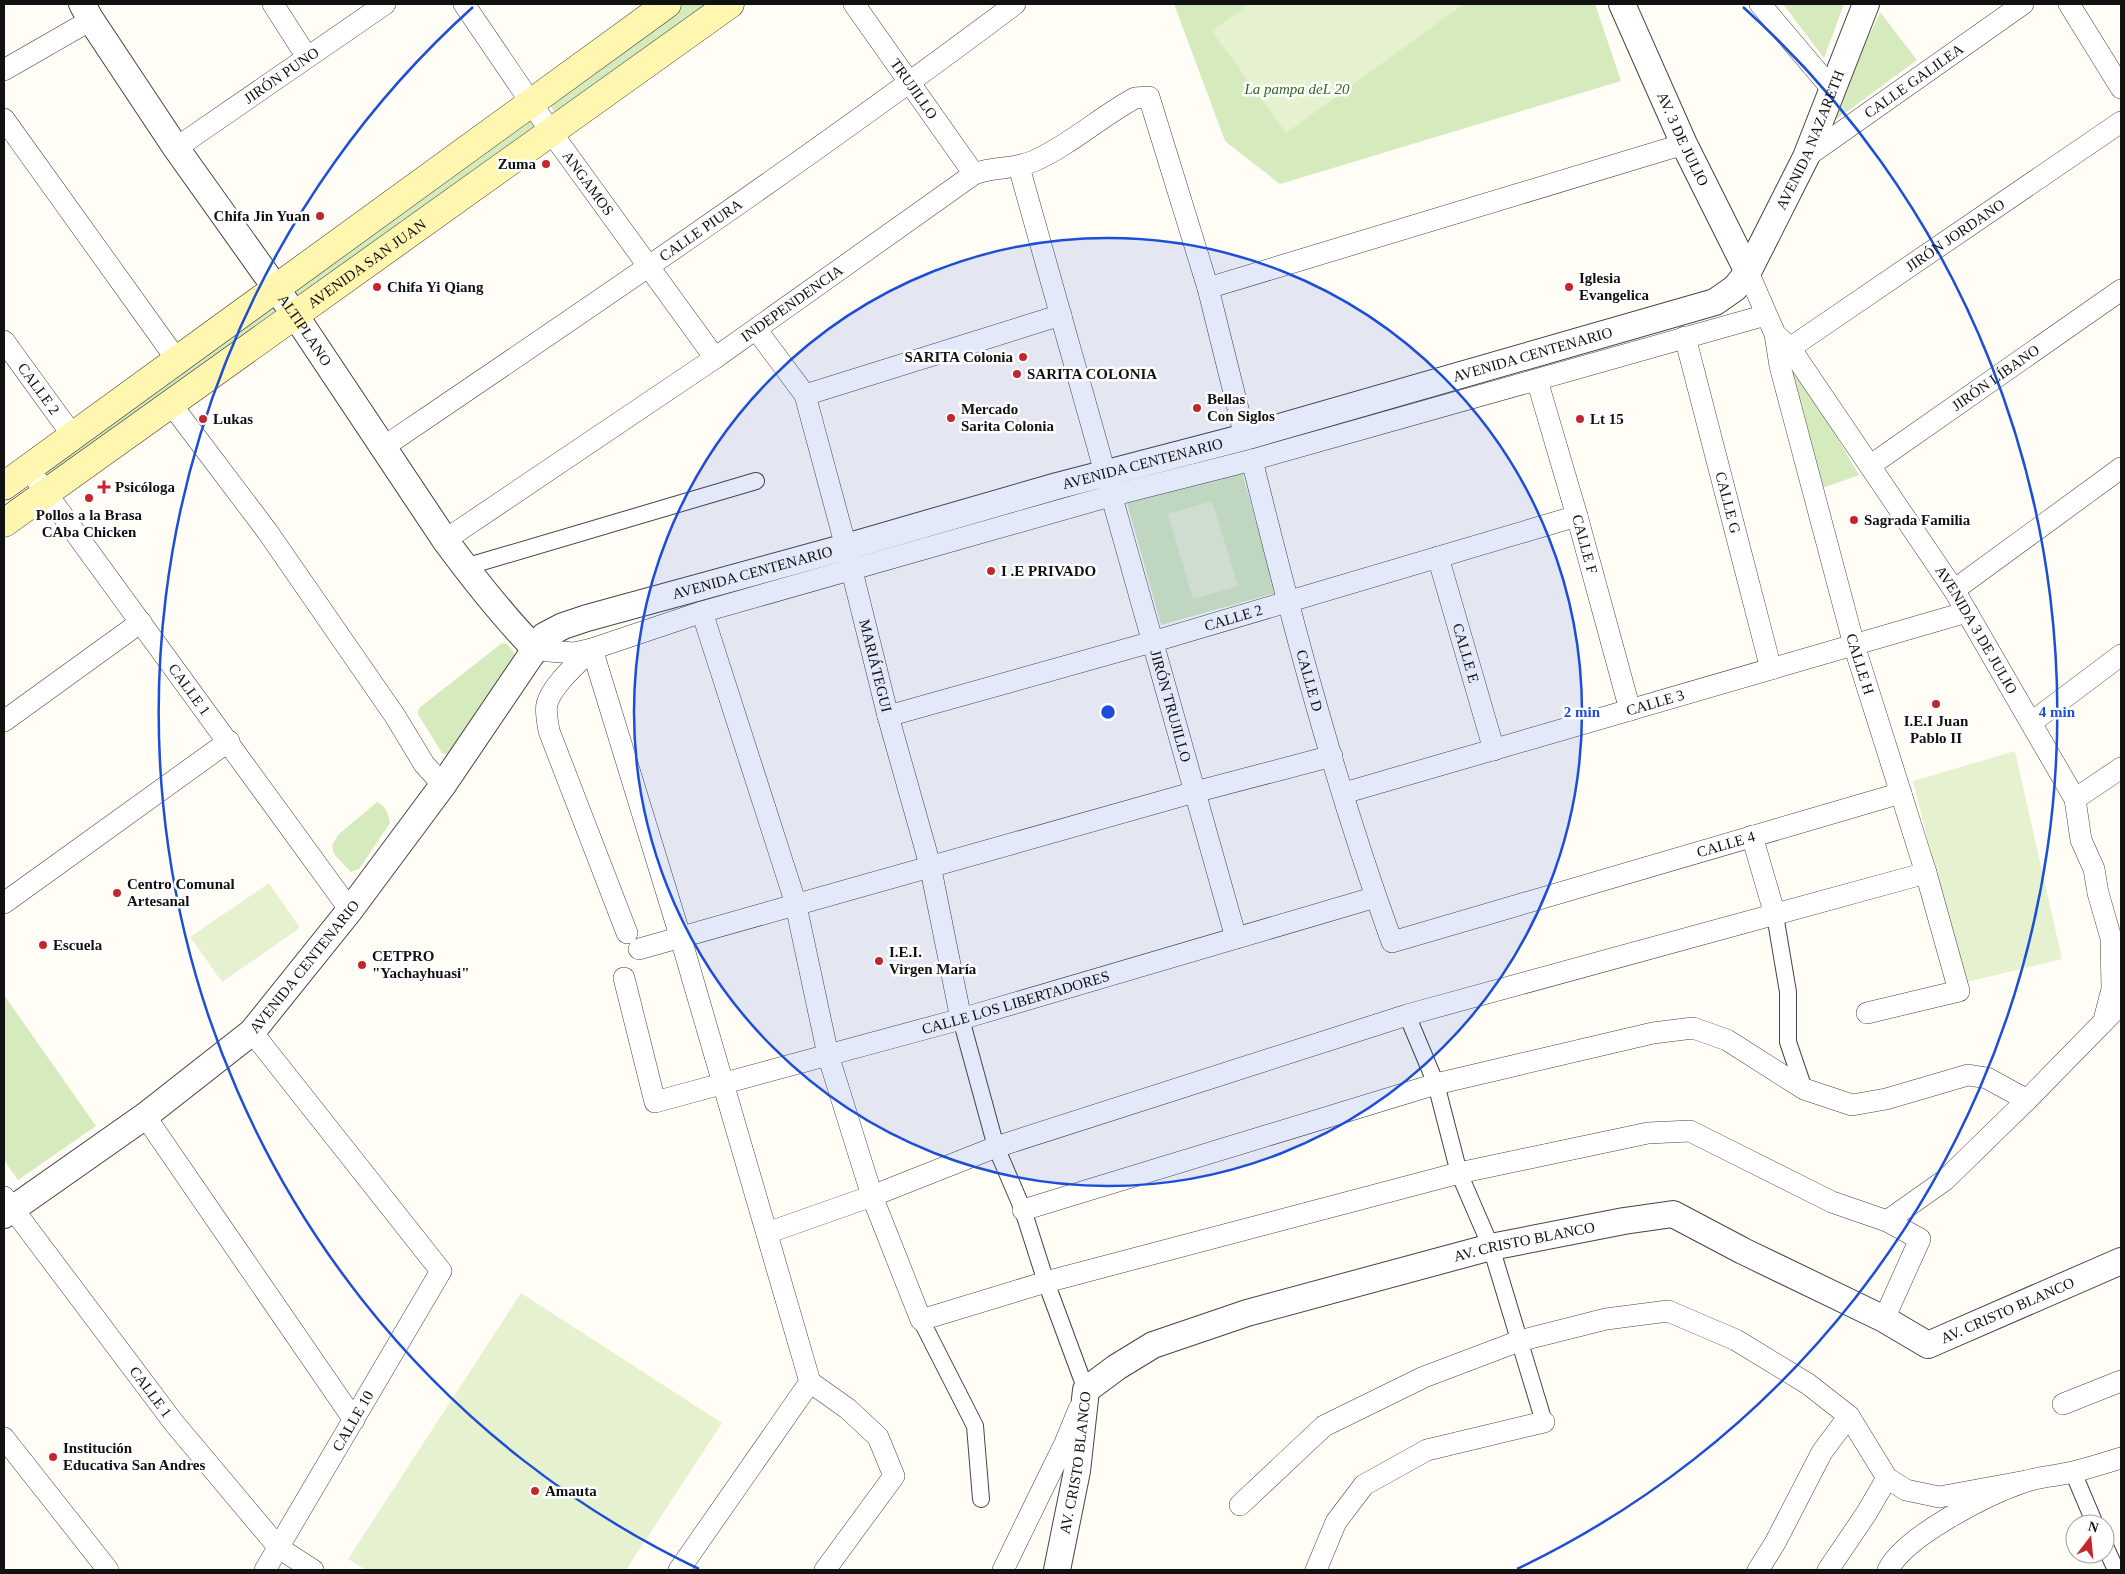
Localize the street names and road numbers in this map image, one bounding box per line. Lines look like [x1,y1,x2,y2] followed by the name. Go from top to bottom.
[1861,41,1966,121] street label: CALLE GALILEA
[241,44,322,107] street label: JIRÓN PUNO
[887,56,941,122] street label: TRUJILLO
[1773,68,1847,212] street label: AVENIDA NAZARETH
[1654,89,1712,189] street label: AV. 3 DE JULIO
[559,148,617,219] street label: ANGAMOS
[656,196,745,265] street label: CALLE PIURA
[1903,196,2008,275] street label: JIRÓN JORDANO
[305,216,429,311] street label: AVENIDA SAN JUAN
[738,262,846,345] street label: INDEPENDENCIA
[275,291,335,369] street label: ALTIPLANO
[1451,324,1614,385] street label: AVENIDA CENTENARIO
[1949,342,2042,414] street label: JIRÓN LÍBANO
[15,360,63,418] street label: CALLE 2
[1061,435,1225,492] street label: AVENIDA CENTENARIO
[1712,470,1744,535] street label: CALLE G
[1569,513,1600,575] street label: CALLE F
[671,543,834,602] street label: AVENIDA CENTENARIO
[1932,563,2020,697] street label: AVENIDA 3 DE JULIO
[1202,602,1264,634] street label: CALLE 2
[856,618,895,714] street label: MARIÁTEGUI
[1450,621,1482,685] street label: CALLE E
[1843,632,1877,697] street label: CALLE H
[1147,648,1194,764] street label: JIRÓN TRUJILLO
[1293,648,1326,713] street label: CALLE D
[165,661,213,718] street label: CALLE 1
[1624,687,1686,719] street label: CALLE 3
[1695,828,1757,860] street label: CALLE 4
[246,897,362,1036] street label: AVENIDA CENTENARIO
[920,968,1111,1037] street label: CALLE LOS LIBERTADORES
[1452,1219,1596,1265] street label: AV. CRISTO BLANCO
[1938,1274,2077,1346] street label: AV. CRISTO BLANCO
[126,1363,175,1421] street label: CALLE 1
[329,1388,377,1454] street label: CALLE 10
[1056,1390,1094,1535] street label: AV. CRISTO BLANCO

